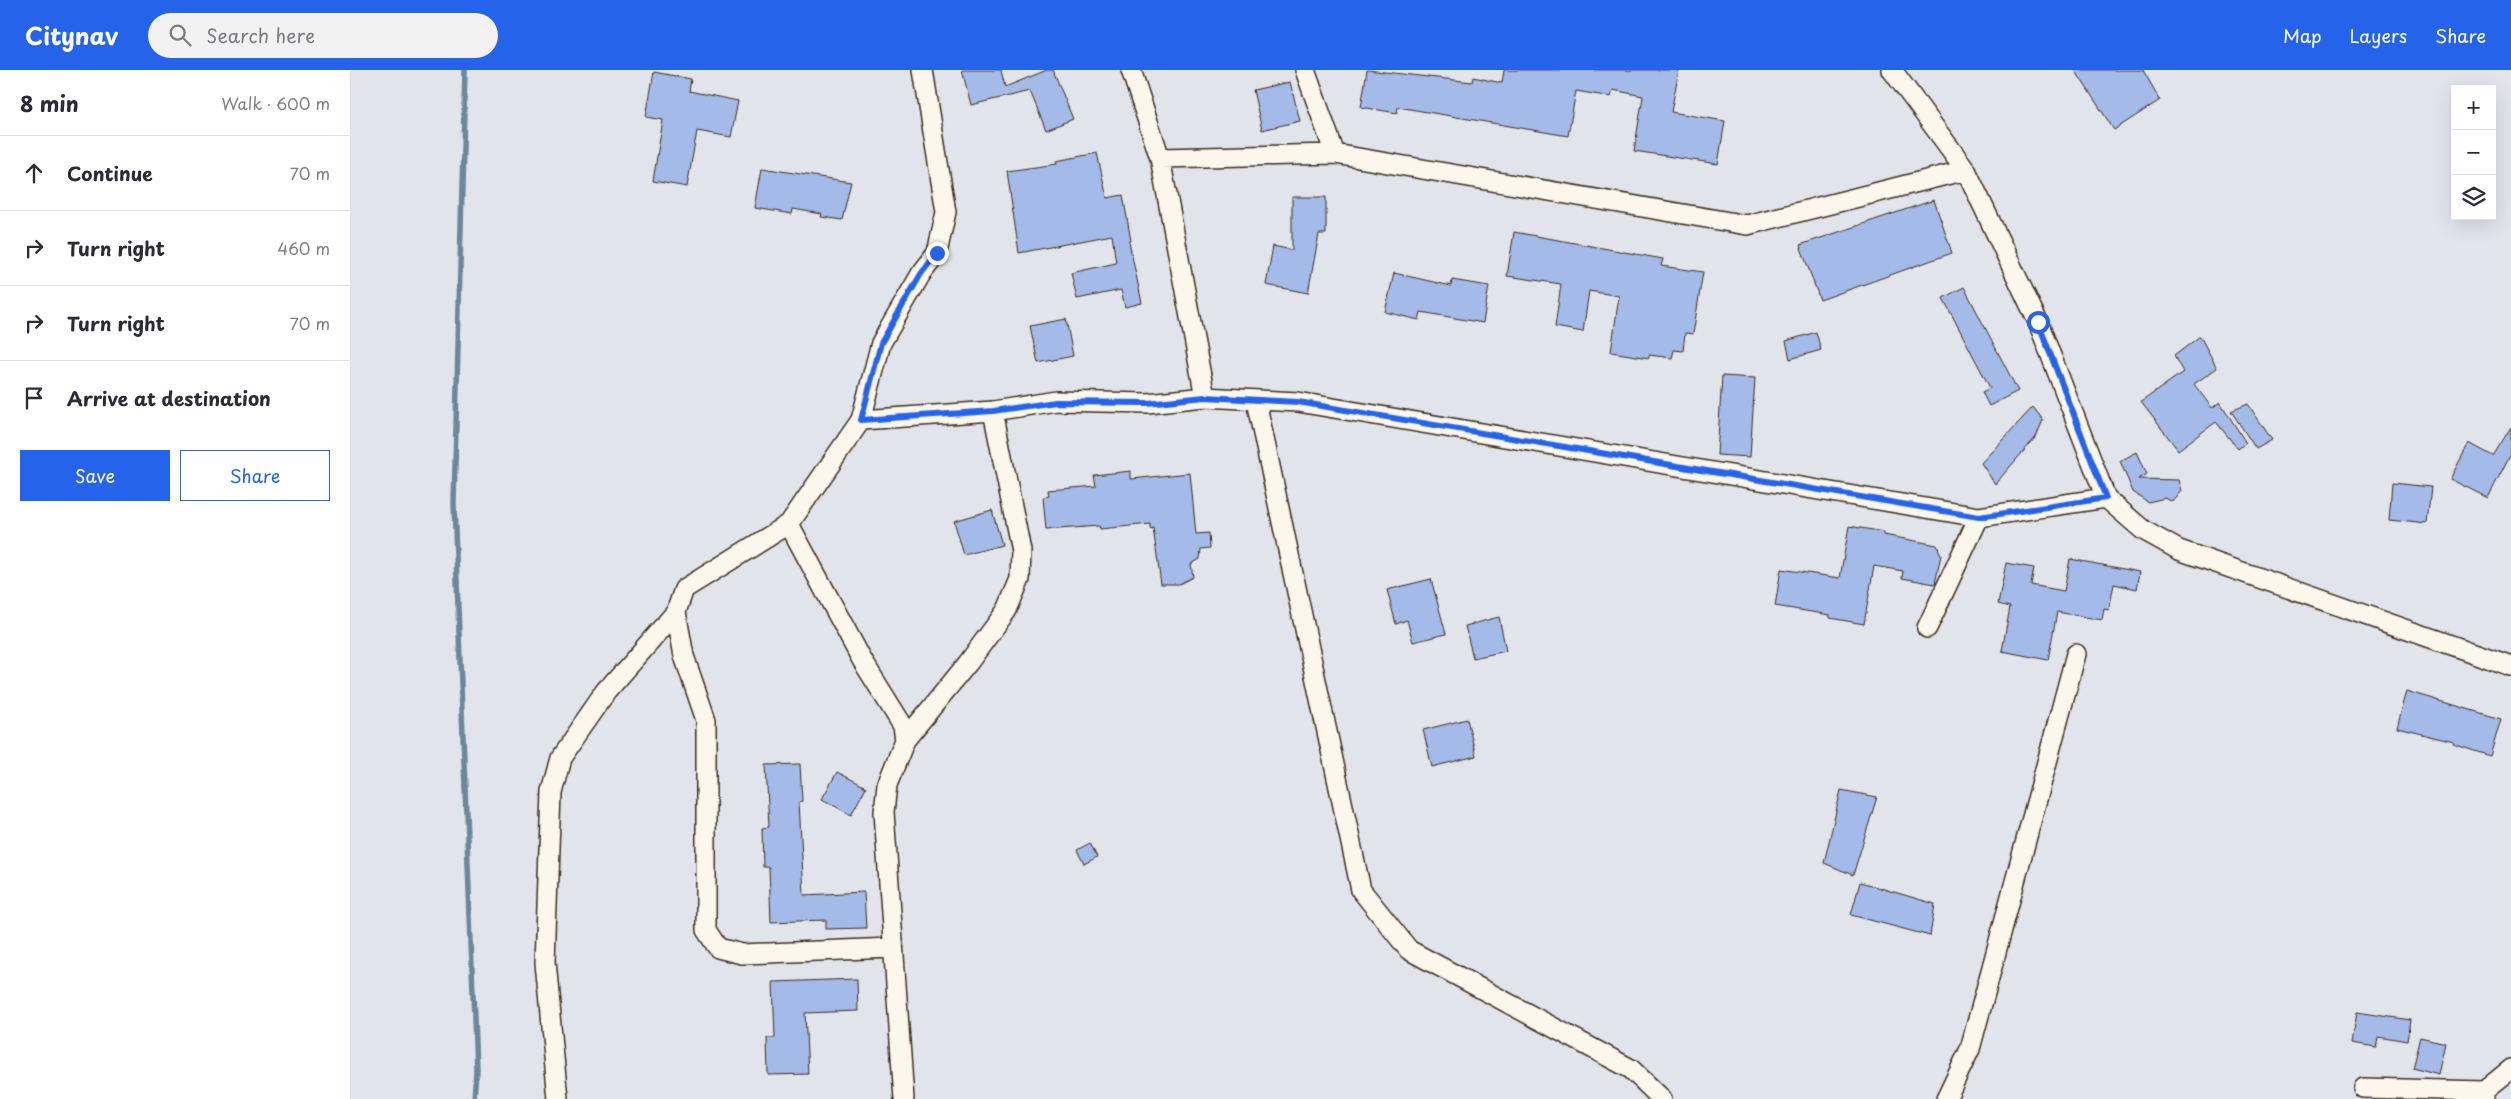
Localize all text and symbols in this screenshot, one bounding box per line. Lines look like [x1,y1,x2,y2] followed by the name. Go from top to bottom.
[148,13,498,58] search box
[25,17,118,53] text: Citynav
[166,21,194,49] icon: search
[206,21,315,49] text: Search here
[2283,22,2322,49] text: Map
[2350,22,2407,49] text: Layers
[2435,22,2486,49] text: Share
[2451,85,2496,220] map controls
[2451,85,2496,130] button: +
[20,87,79,119] text: 8 min
[222,91,330,115] text: Walk · 600 m
[2451,130,2496,175] button: −
[20,159,48,187] icon: ahead
[67,159,153,187] text: Continue
[290,161,330,185] text: 70 m
[2451,175,2496,220] button: layers
[20,234,48,262] icon: right
[67,234,165,262] text: Turn right
[278,236,330,260] text: 460 m
[926,242,949,265] route end
[20,309,48,337] icon: right
[67,309,165,337] text: Turn right
[290,311,330,335] text: 70 m
[2027,311,2050,334] route start
[20,384,48,412] icon: arrive
[67,384,271,412] text: Arrive at destination
[20,450,170,501] button: Save
[180,450,330,501] button: Share

